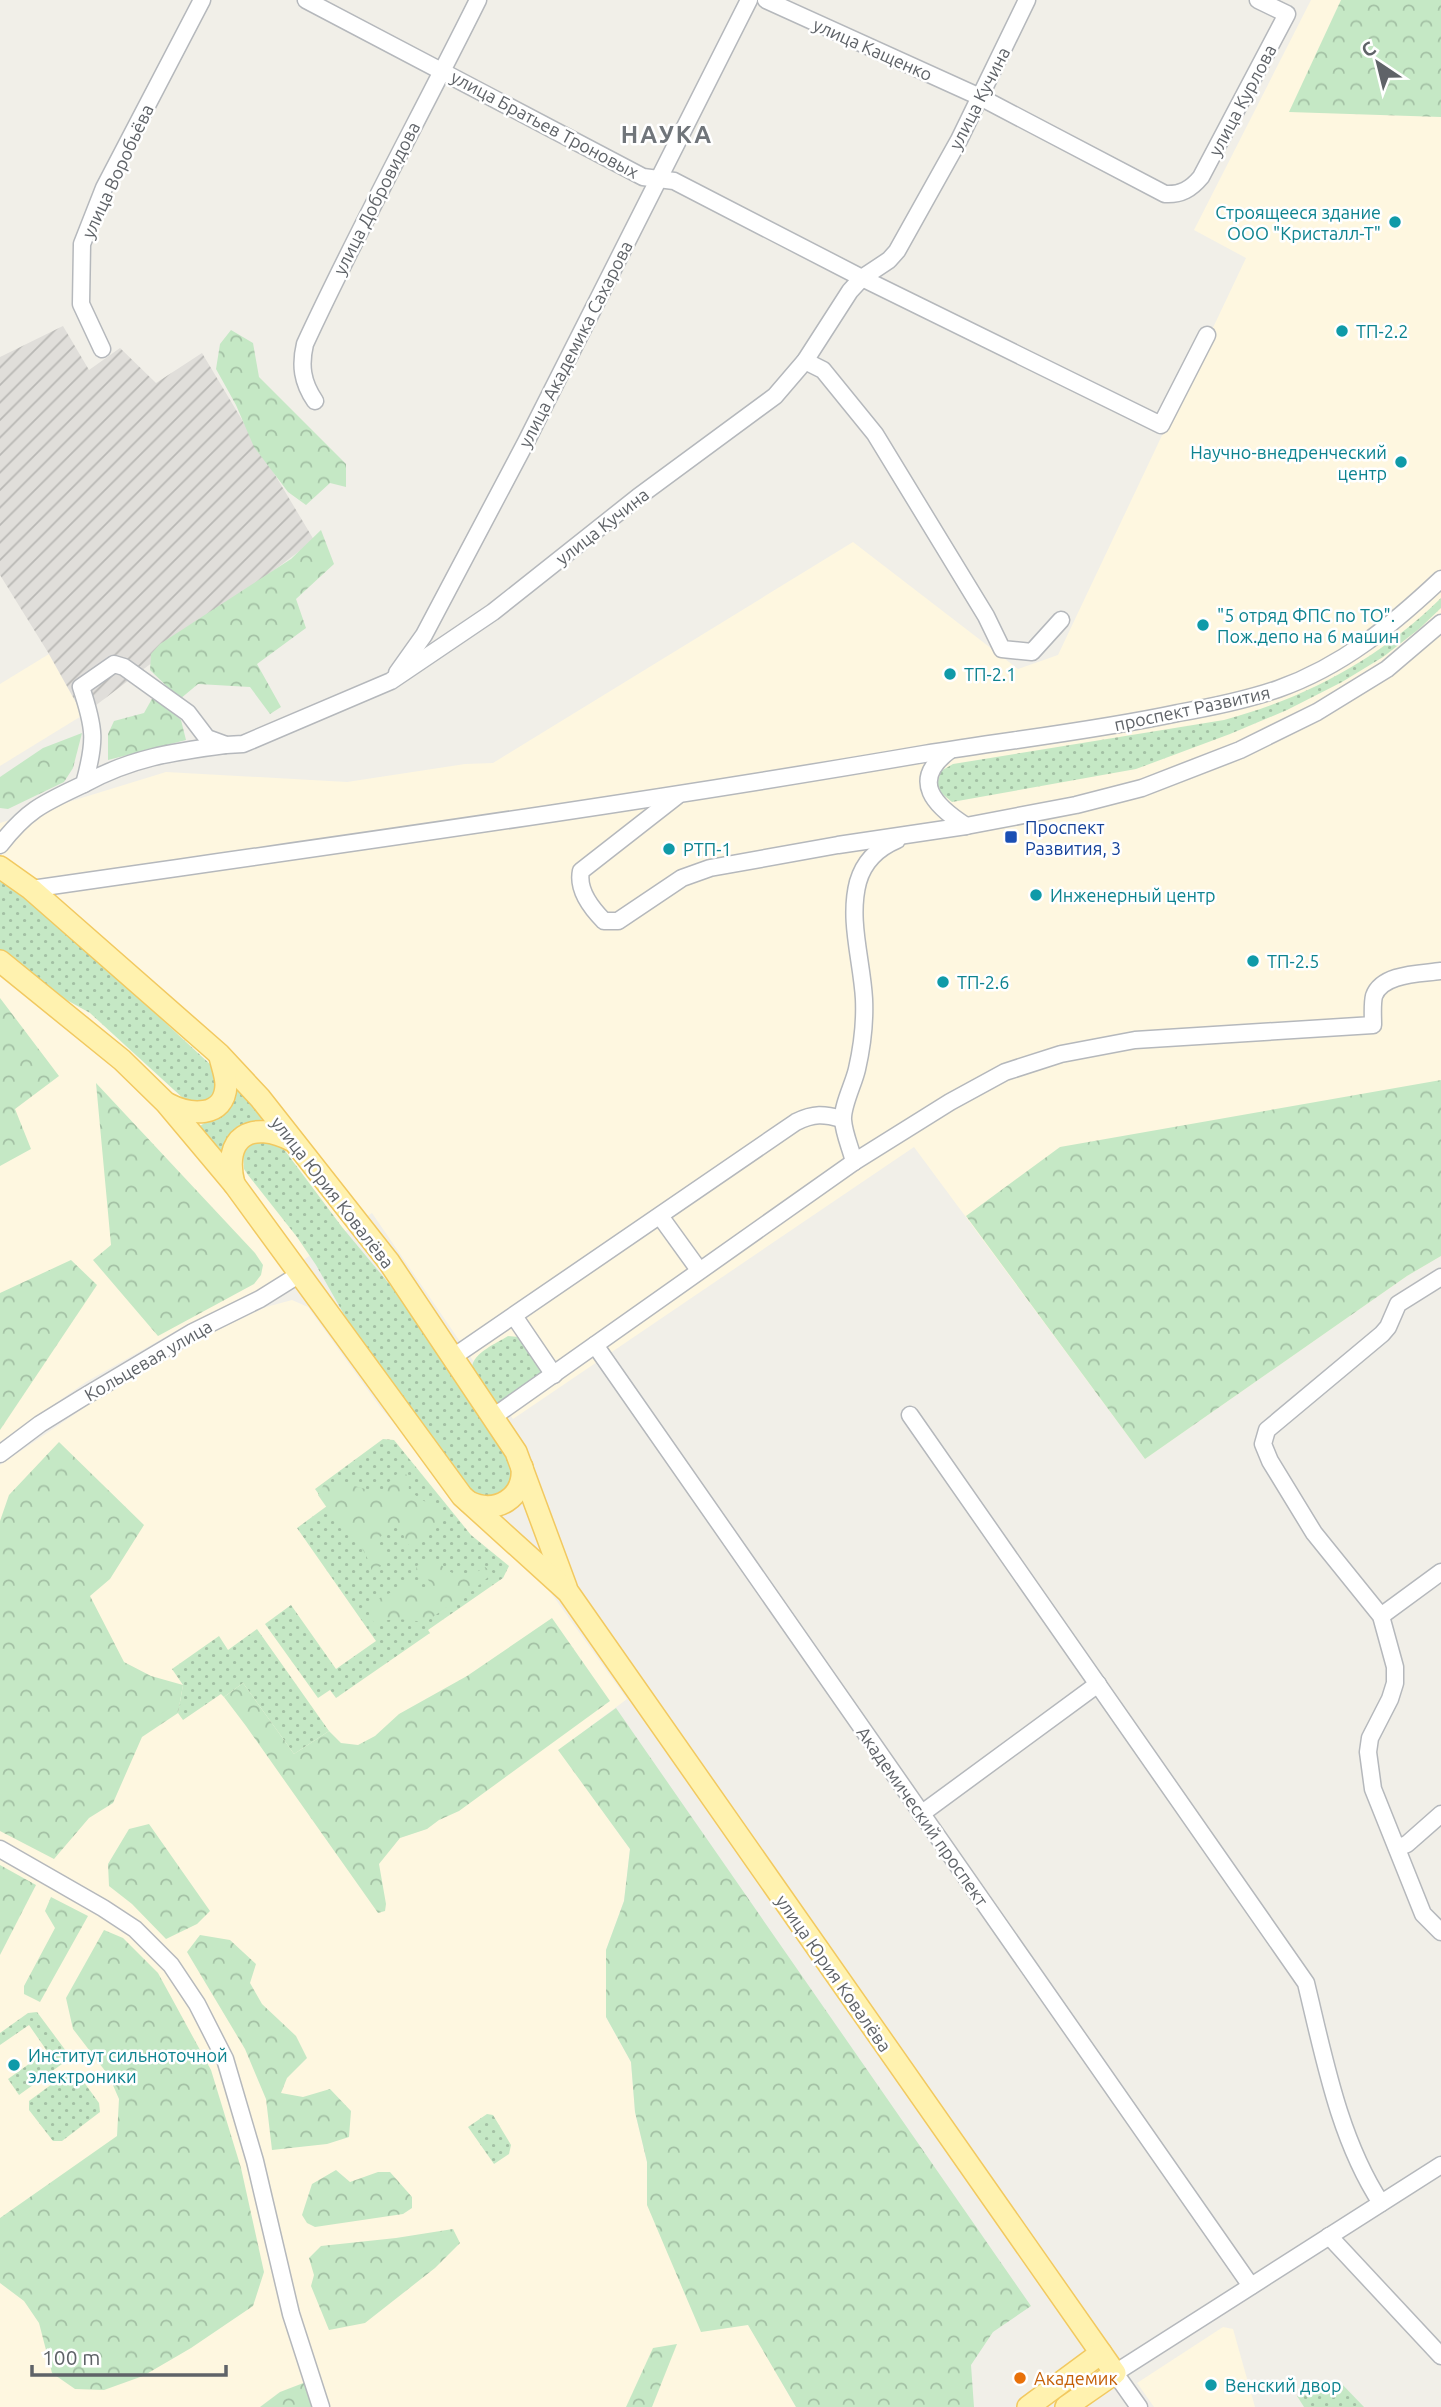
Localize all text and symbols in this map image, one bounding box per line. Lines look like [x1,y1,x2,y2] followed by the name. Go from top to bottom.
[810,14,936,84] street label: улица Кащенко
[1343,28,1413,98] north arrow
[1357,37,1380,62] text: С
[1204,41,1280,159] street label: улица Курлова
[945,43,1013,153] street label: улица Кучина
[448,66,642,182] street label: улица Братьев Троновых
[77,101,157,241] street label: улица Воробьёва
[329,118,423,278] street label: улица Добровидова
[621,121,713,148] district label: НАУКА
[1215,202,1381,243] place label: Строящееся здание ООО "Кристалл-Т"
[1387,214,1403,230] marker: Строящееся здание ООО "Кристалл-Т"
[514,237,636,451] street label: улица Академика Сахарова
[1356,321,1408,341] place label: ТП-2.2
[1334,323,1350,339] marker: ТП-2.2
[1190,442,1387,483] place label: Научно-внедренческий центр
[1393,454,1409,470] marker: Научно-внедренческий центр
[552,484,652,568] street label: улица Кучина
[1217,605,1399,646] place label: "5 отряд ФПС по ТО". Пож.депо на 6 машин
[1195,617,1211,633] marker: "5 отряд ФПС по ТО". Пож.депо на 6 машин
[964,664,1016,684] place label: ТП-2.1
[942,666,958,682] marker: ТП-2.1
[1112,682,1272,734] street label: проспект Развития
[1025,817,1121,858] place label: Проспект Развития, 3
[1003,829,1019,845] marker: Проспект Развития, 3
[683,839,732,859] place label: РТП-1
[661,841,677,857] marker: РТП-1
[1050,885,1215,905] place label: Инженерный центр
[1028,887,1044,903] marker: Инженерный центр
[1267,951,1319,971] place label: ТП-2.5
[1245,953,1261,969] marker: ТП-2.5
[957,972,1009,992] place label: ТП-2.6
[935,974,951,990] marker: ТП-2.6
[268,1112,398,1272] street label: улица Юрия Ковалёва
[81,1315,215,1405] street label: Кольцевая улица
[853,1723,993,1909] street label: Академический проспект
[772,1891,896,2055] street label: улица Юрия Ковалёва
[28,2045,228,2086] place label: Институт сильноточной электроники
[6,2057,22,2073] marker: Институт сильноточной электроники
[32,2334,226,2378] scale bar
[42,2345,100,2369] text: 100 m
[1034,2368,1118,2388] place label: Академик
[1012,2370,1028,2386] marker: Академик
[1225,2375,1342,2395] place label: Венский двор
[1203,2377,1219,2393] marker: Венский двор

